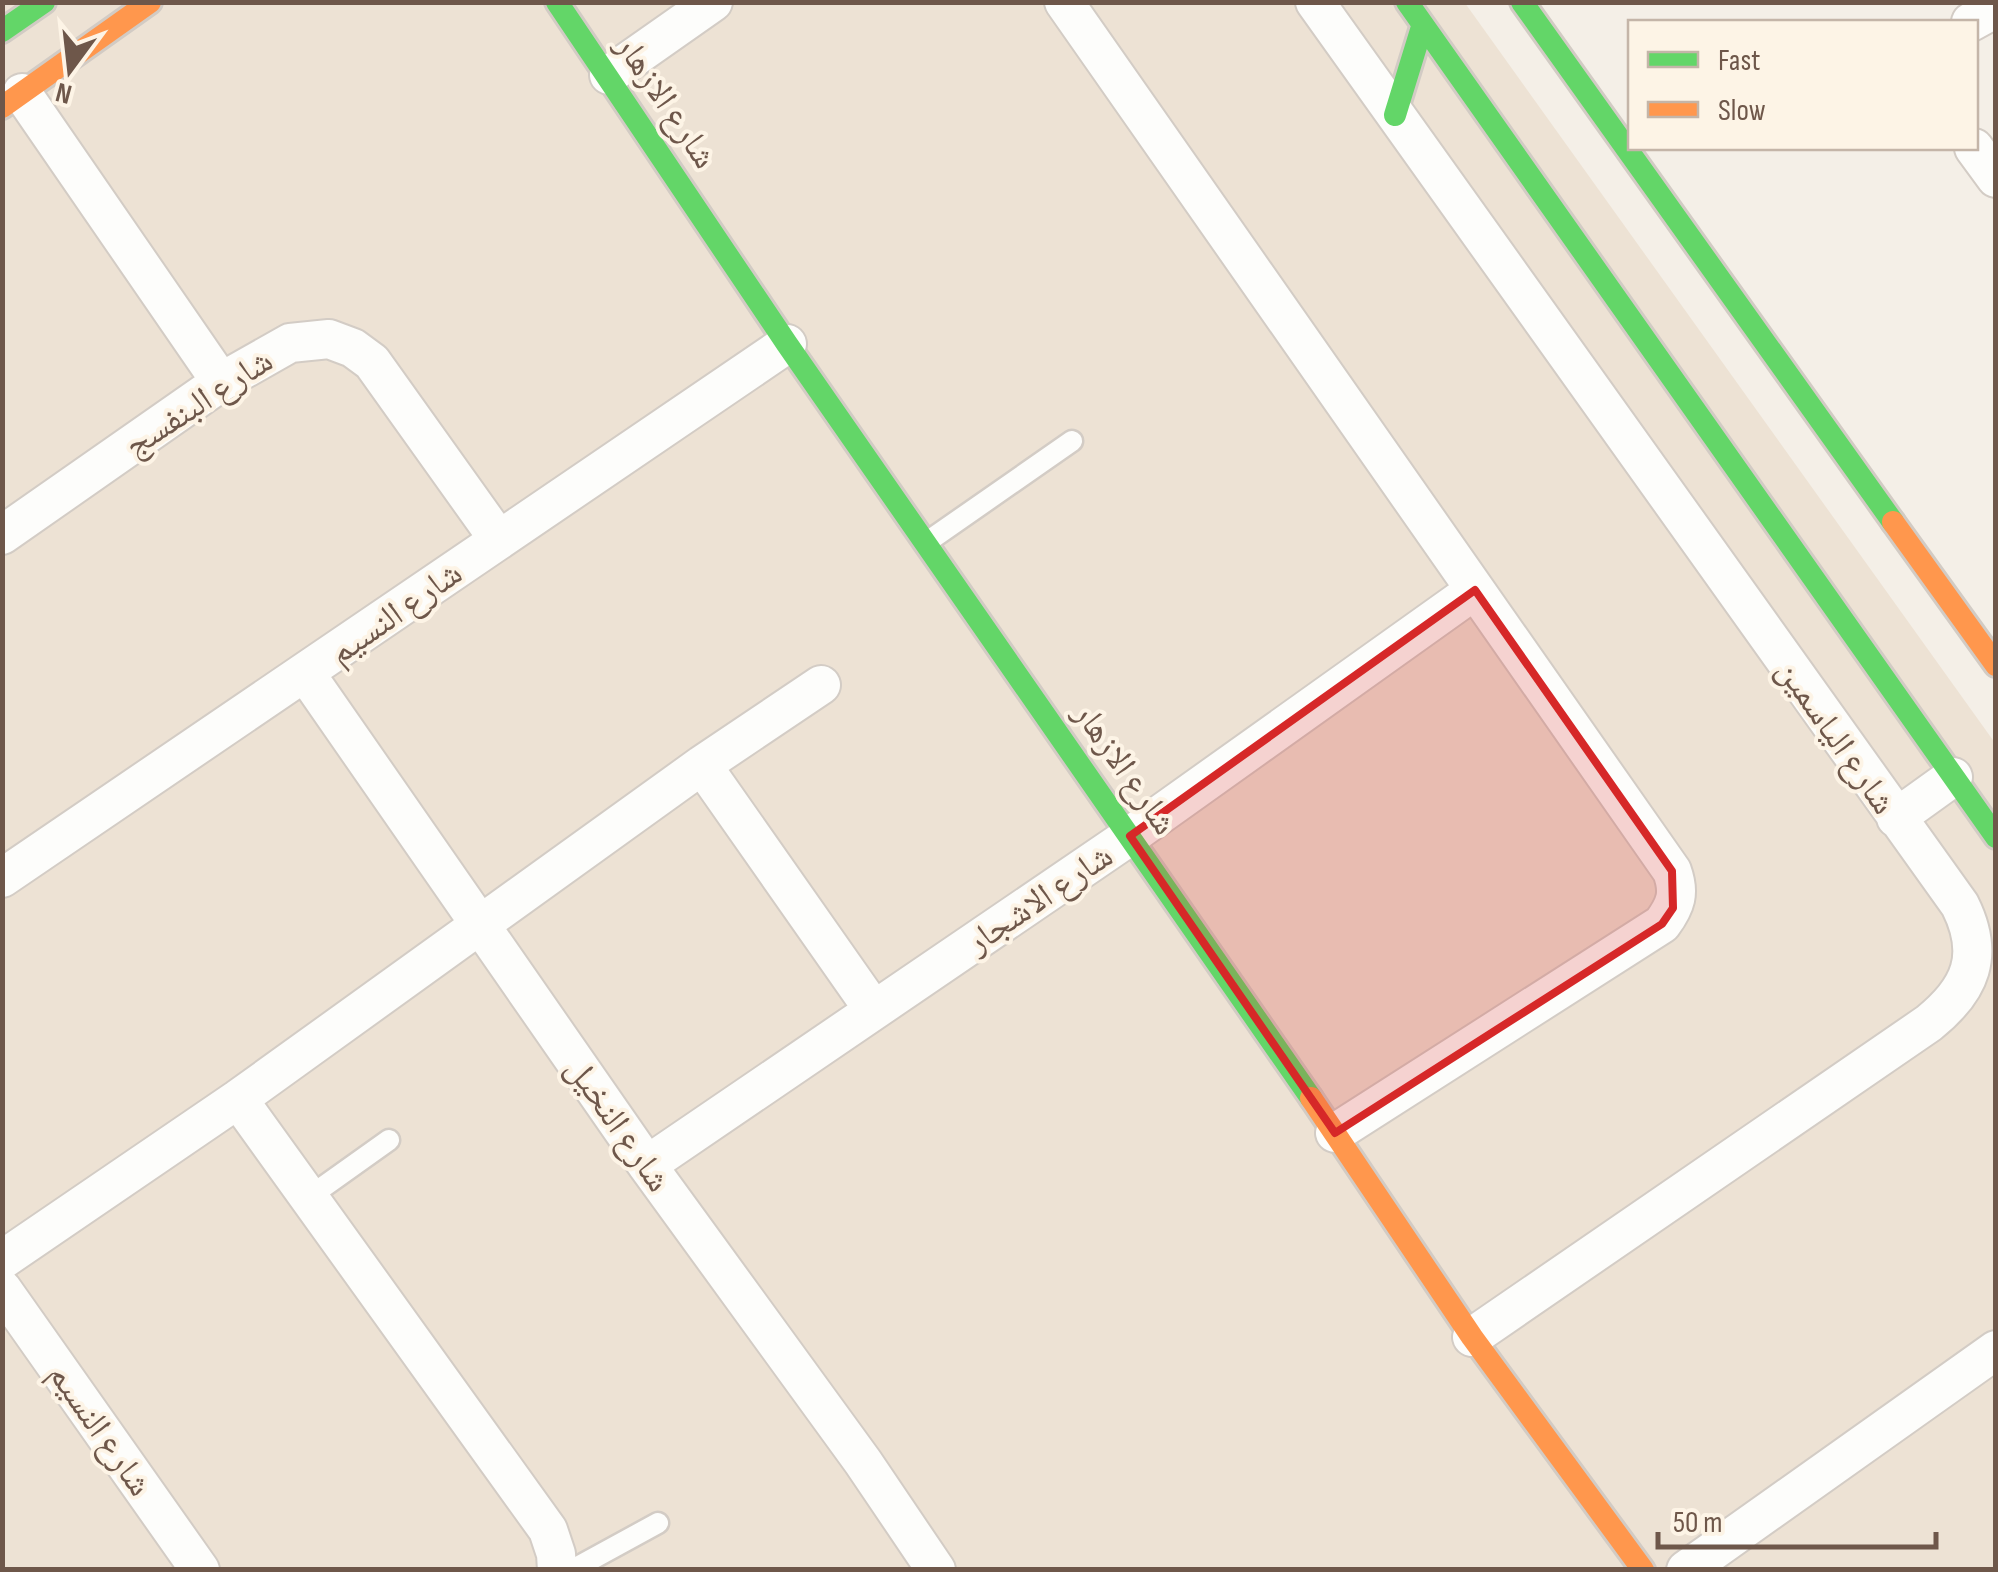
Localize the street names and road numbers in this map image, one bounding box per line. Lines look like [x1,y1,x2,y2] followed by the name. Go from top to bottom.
[605,26,726,177] street label: شارع الازهار
[117,339,281,467] street label: شارع البنفسج
[321,552,471,675] street label: شارع النسيم
[1767,651,1905,823] street label: شارع الياسمين
[1063,693,1186,844] street label: شارع الازهار
[958,835,1121,964] street label: شارع الاشجار
[556,1049,680,1201] street label: شارع النخيل
[38,1355,161,1505] street label: شارع النسيم

